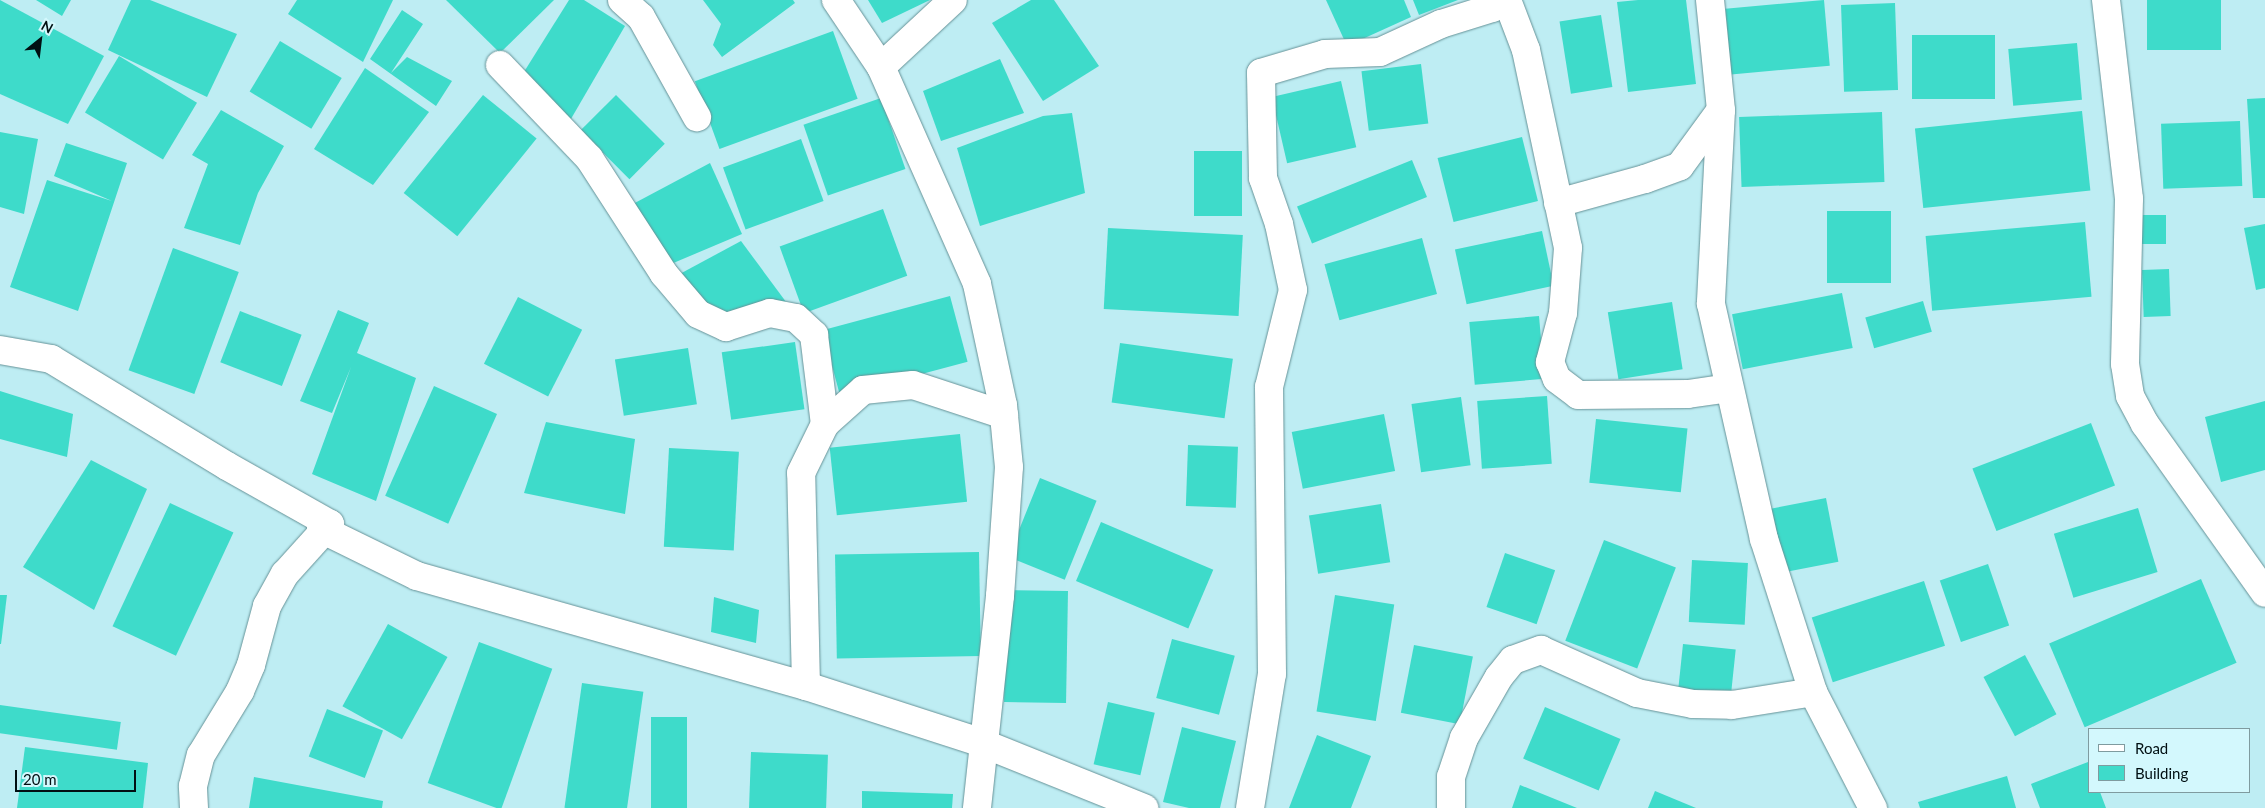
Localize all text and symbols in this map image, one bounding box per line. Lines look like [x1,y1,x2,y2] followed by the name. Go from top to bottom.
[15,15,65,65] north arrow
[39,16,56,36] text: N
[2088,728,2250,793] legend
[2135,739,2168,757] text: Road
[18,760,139,792] scale bar
[2135,764,2188,782] text: Building
[23,770,57,788] text: 20 m

